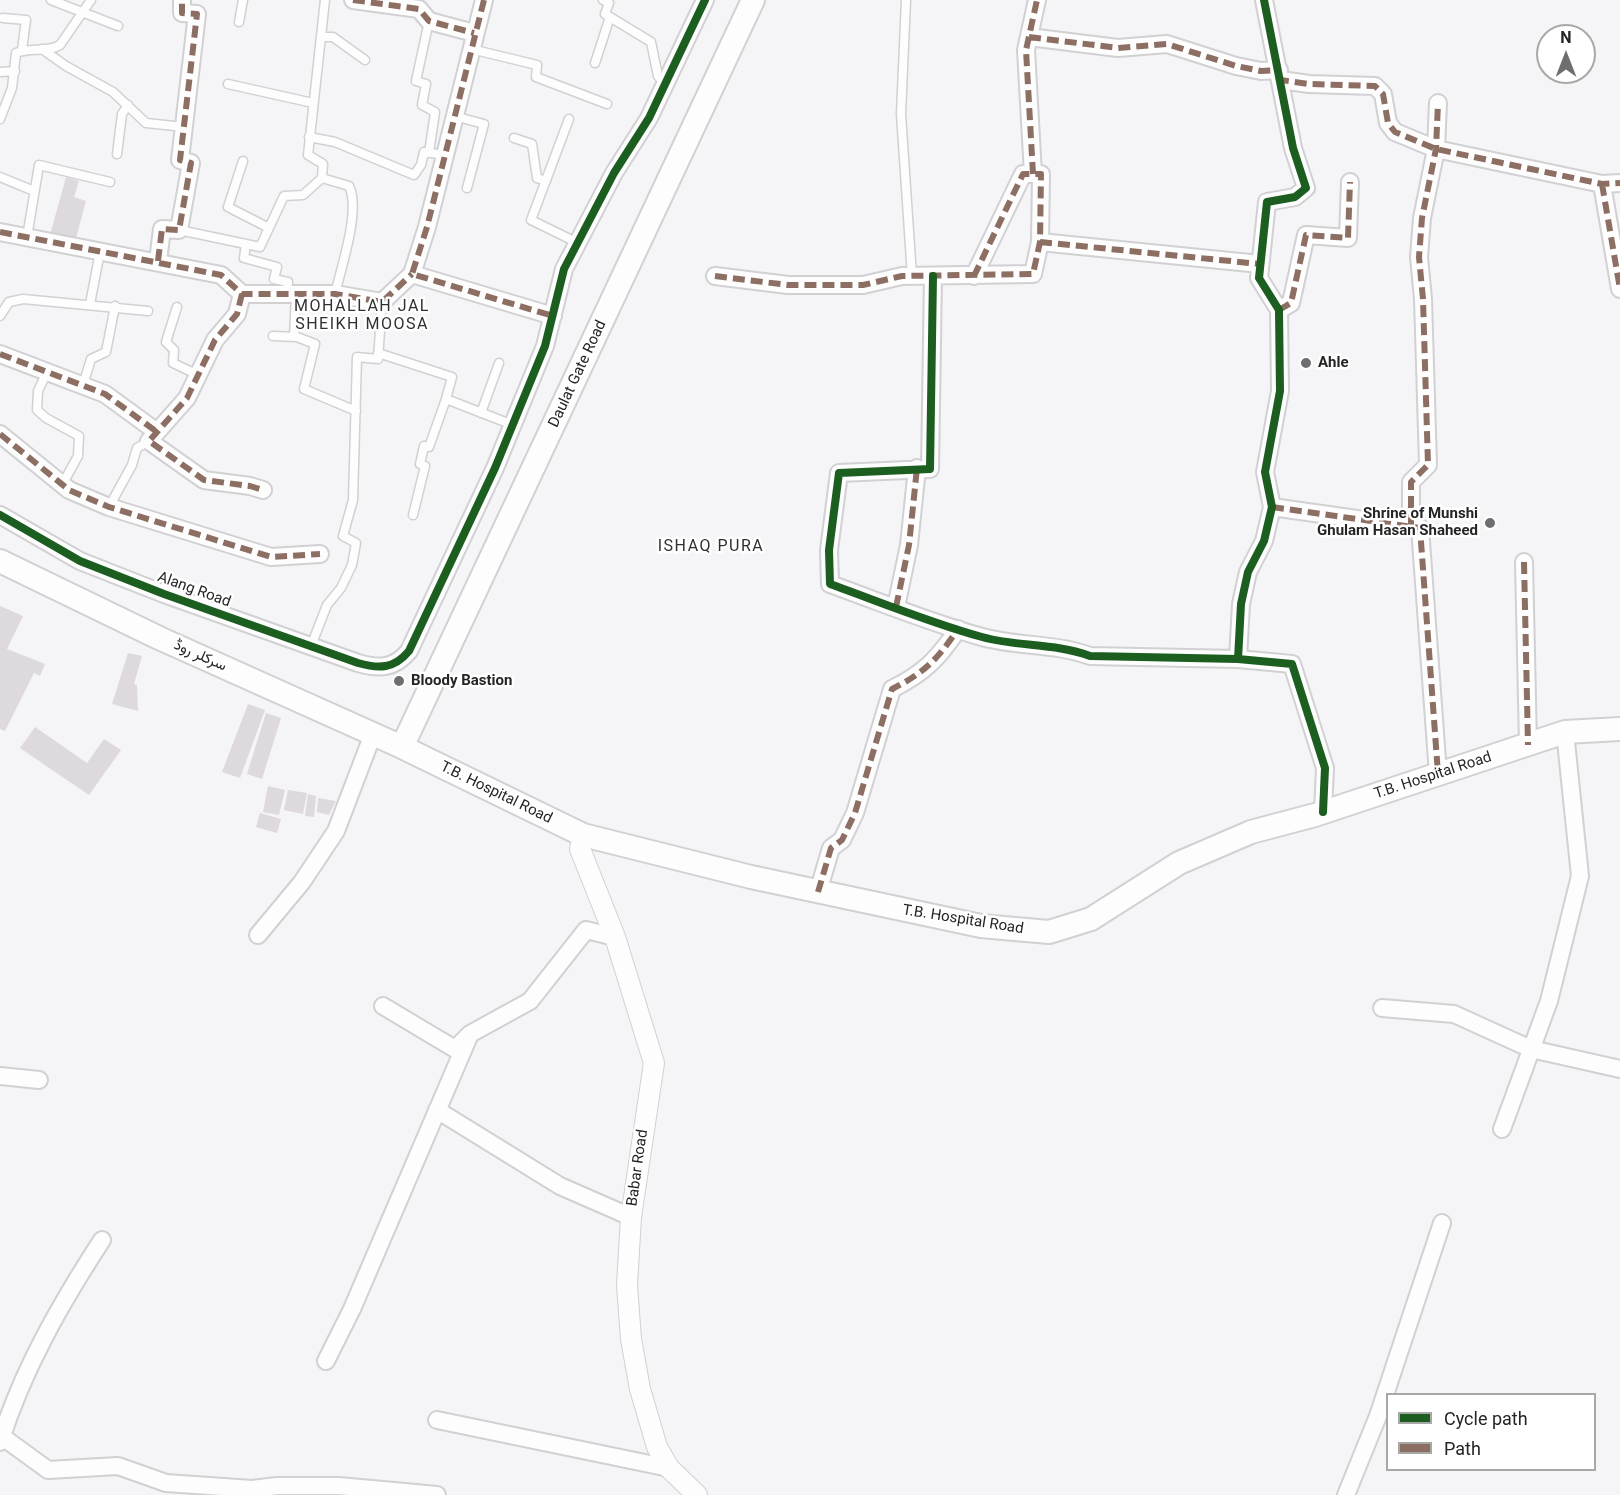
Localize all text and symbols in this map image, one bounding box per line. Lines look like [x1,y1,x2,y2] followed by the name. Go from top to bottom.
[1536,24,1596,84] north arrow
[1560,28,1572,47] text: N
[294,297,430,335] district label: MOHALLAH JAL SHEIKH MOOSA
[545,318,611,430] street label: Daulat Gate Road
[1318,354,1349,372] place label: Ahle
[1299,356,1313,370] marker: Ahle
[1317,505,1478,540] place label: Shrine of Munshi Ghulam Hasan Shaheed
[1483,516,1497,530] marker: Shrine of Munshi Ghulam Hasan Shaheed
[658,537,764,557] district label: ISHAQ PURA
[155,568,233,612] street label: Alang Road
[171,636,229,676] street label: سرکلر روڈ
[411,672,512,690] place label: Bloody Bastion
[392,674,406,688] marker: Bloody Bastion
[1372,749,1494,803] street label: T.B. Hospital Road
[437,758,555,828] street label: T.B. Hospital Road
[901,902,1025,938] street label: T.B. Hospital Road
[624,1128,652,1208] street label: Babar Road
[1386,1393,1596,1471] legend
[1444,1408,1528,1429] text: Cycle path
[1444,1438,1481,1459] text: Path

